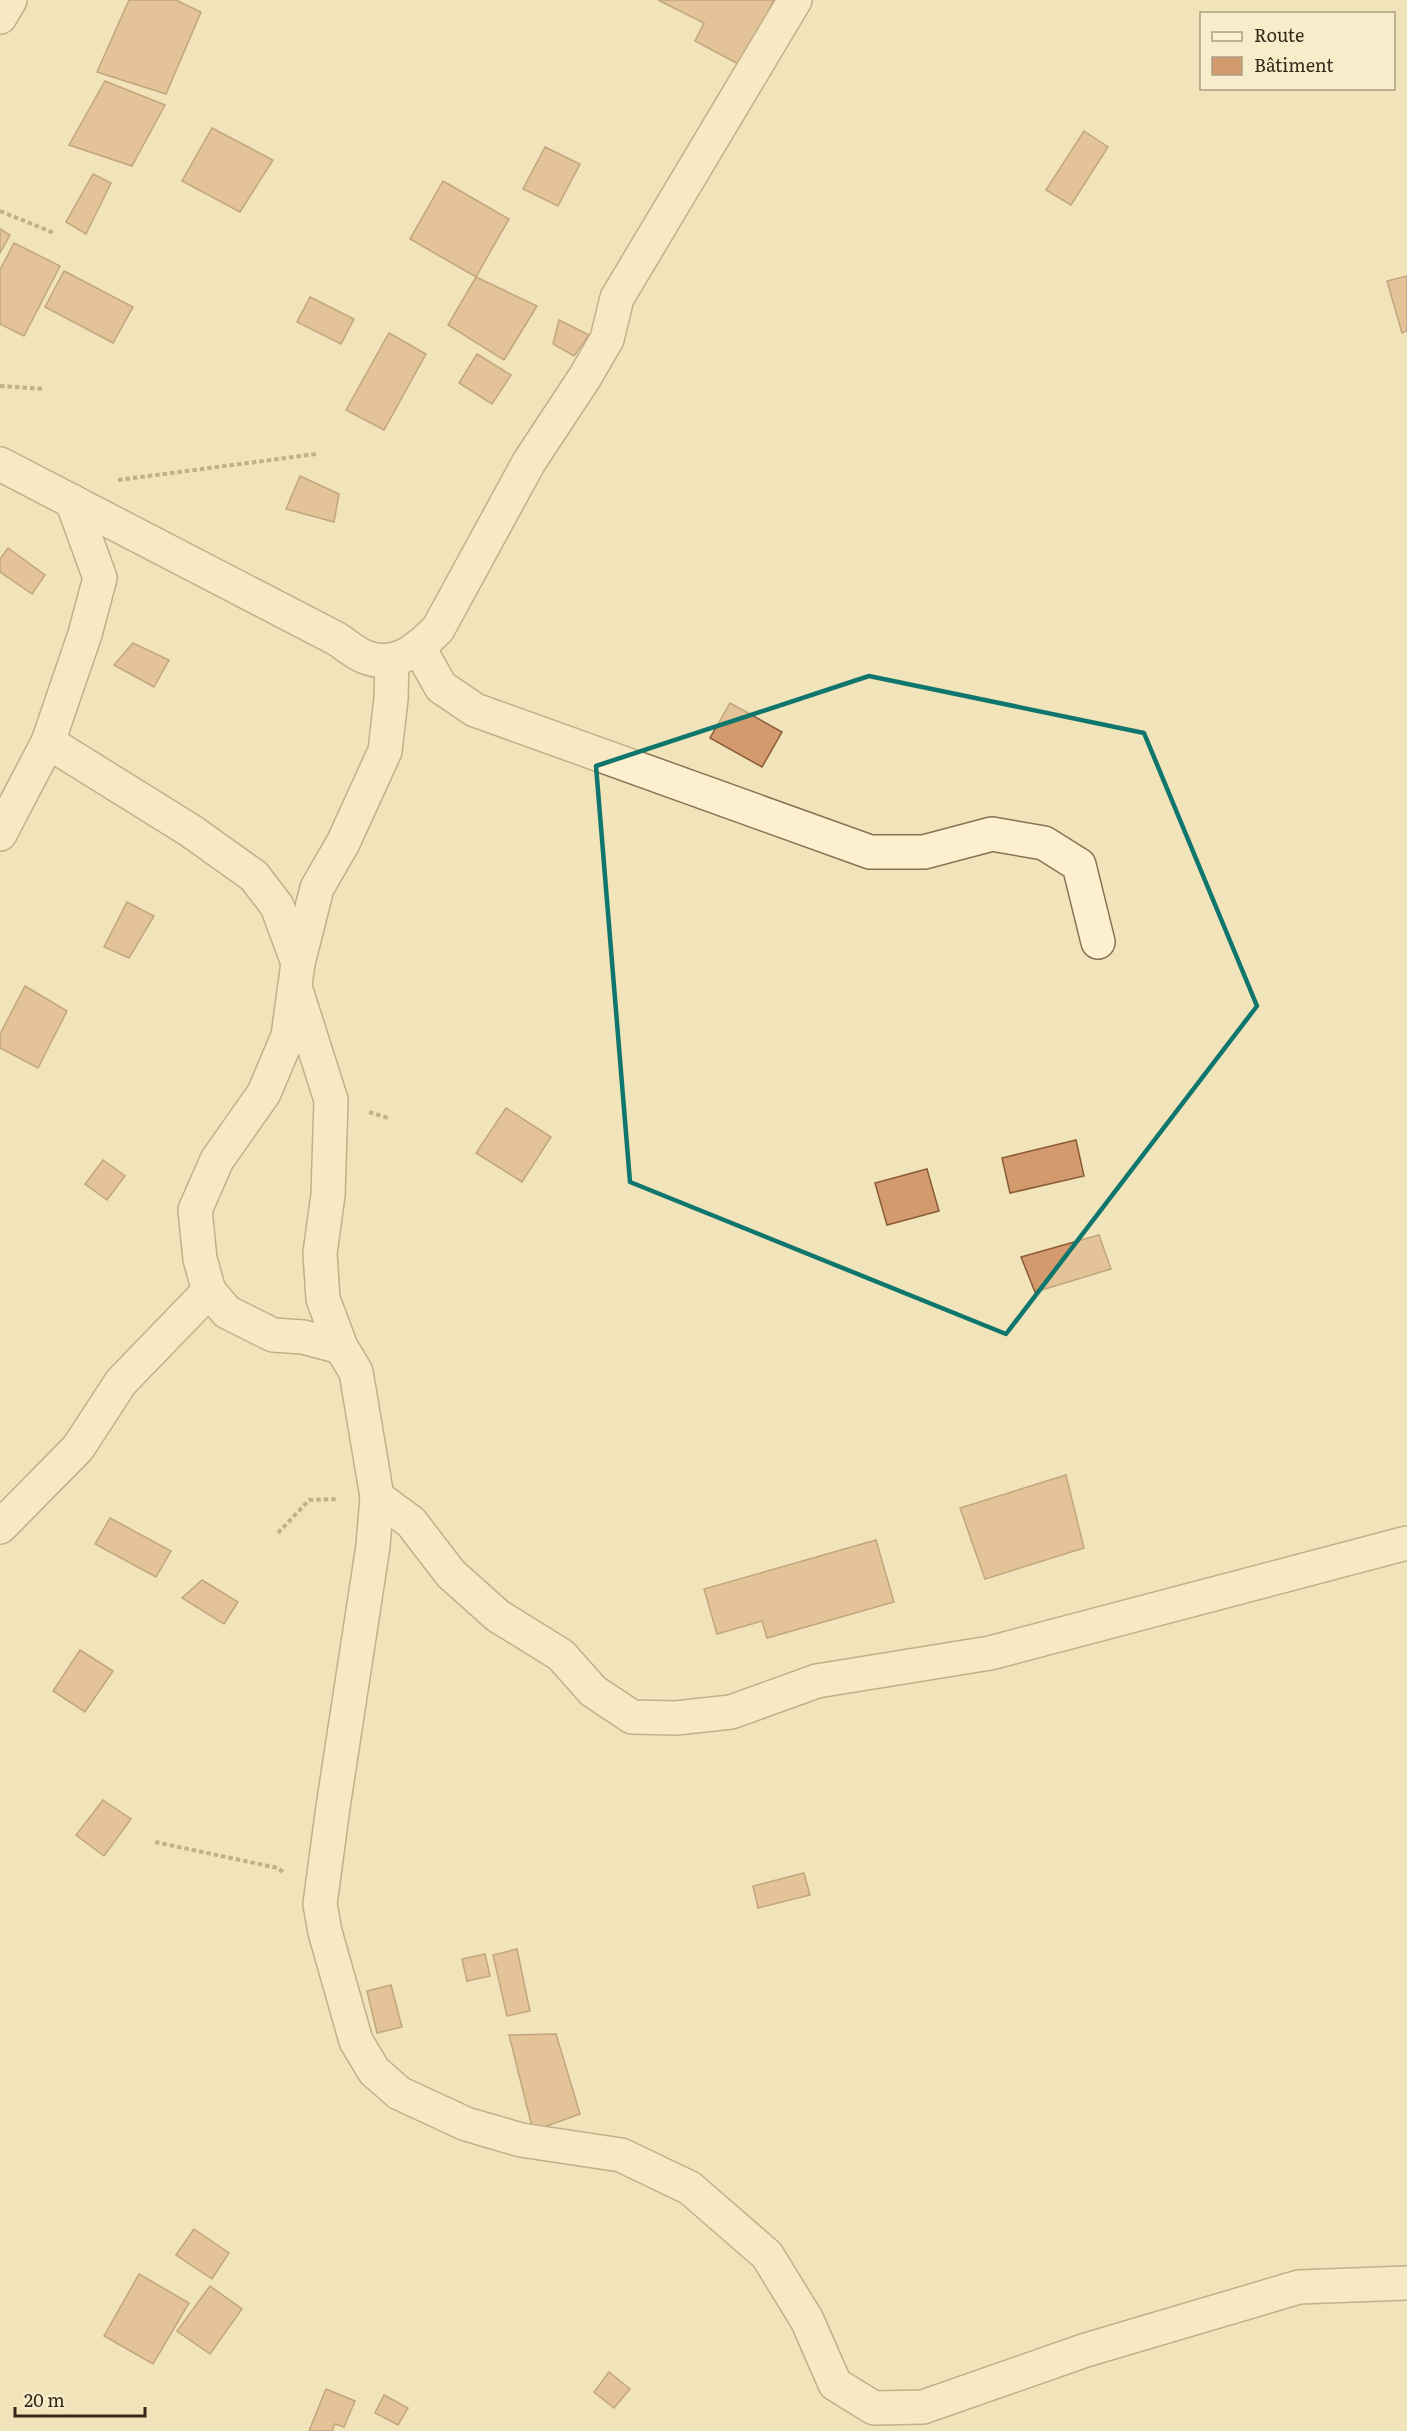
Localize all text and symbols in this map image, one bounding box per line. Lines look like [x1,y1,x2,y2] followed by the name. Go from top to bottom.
[1200,12,1395,90] legend
[1254,21,1304,48] text: Route
[1254,51,1334,78] text: Bâtiment
[15,2380,146,2418] scale bar
[24,2386,65,2413] text: 20 m

